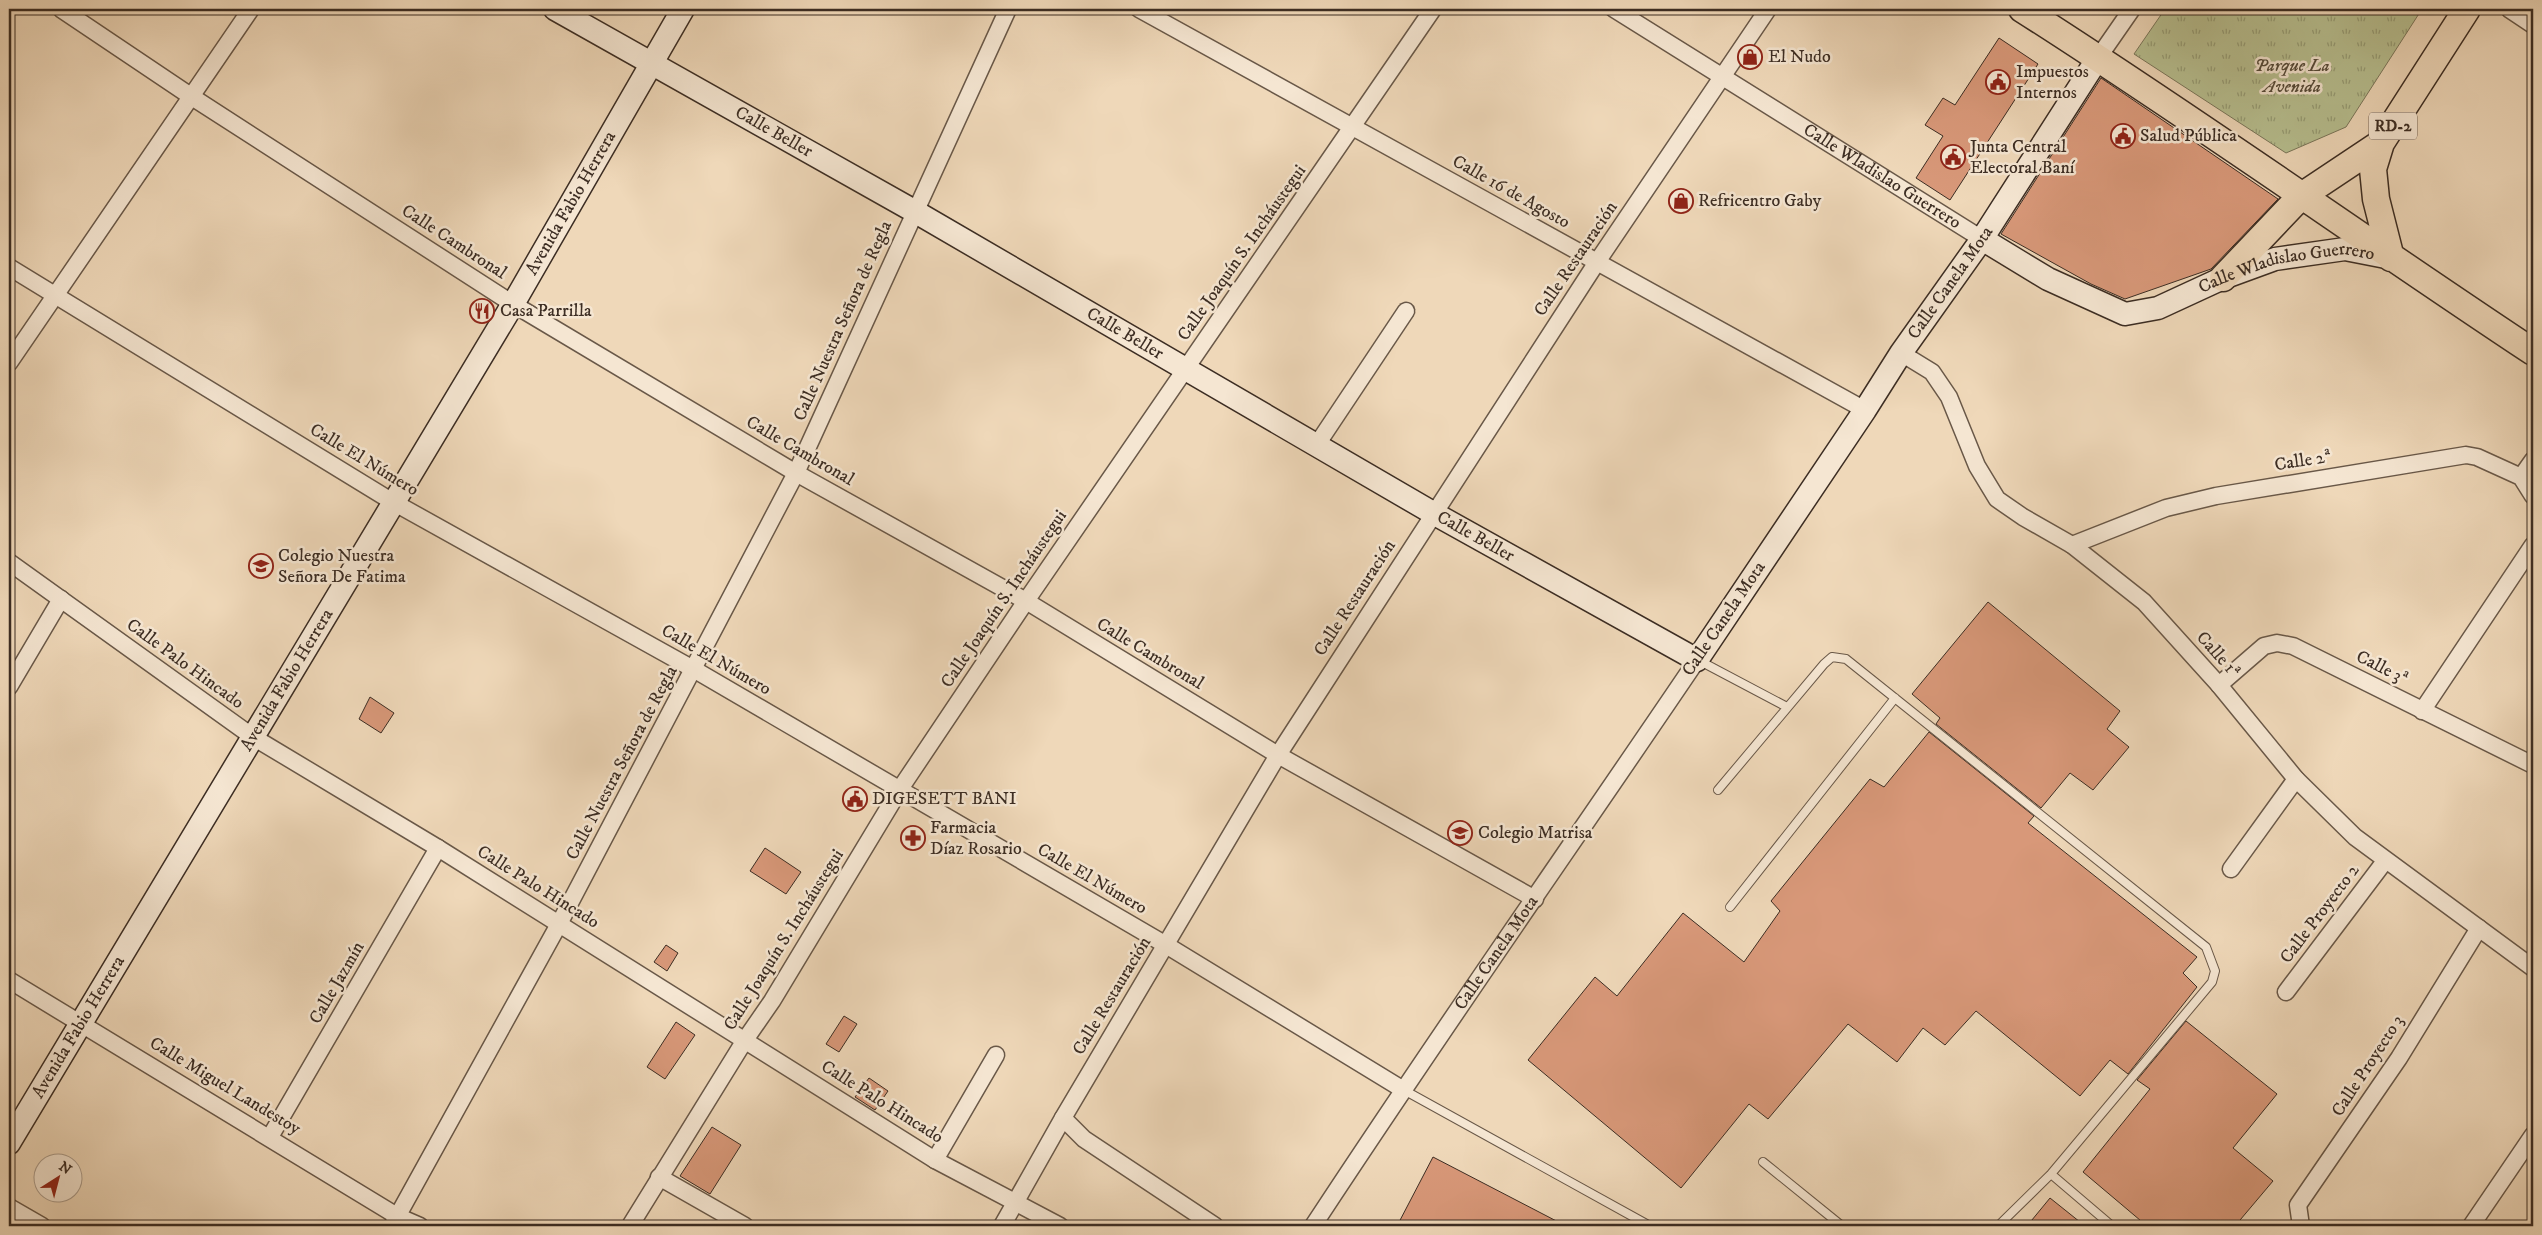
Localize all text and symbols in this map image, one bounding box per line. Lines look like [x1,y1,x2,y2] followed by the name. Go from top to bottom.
[1737,44,1763,70] shop icon: El Nudo
[1768,46,1831,68] place label: El Nudo
[2254,55,2330,98] park label: Parque La Avenida
[2016,61,2089,104] place label: Impuestos Internos
[1985,69,2011,95] public building icon: Impuestos Internos
[731,102,817,163] street label: Calle Beller
[2369,112,2417,140] road number: RD-2
[1799,119,1965,234] street label: Calle Wladislao Guerrero
[2110,123,2136,149] public building icon: Salud Pública
[2140,125,2237,147] place label: Salud Pública
[521,127,621,279] street label: Avenida Fabio Herrera
[1968,136,2076,179] place label: Junta Central Electoral Baní
[1940,144,1966,170] public building icon: Junta Central Electoral Baní
[1448,151,1574,234] street label: Calle 16 de Agosto
[1173,161,1311,345] street label: Calle Joaquín S. Incháustegui
[1668,188,1694,214] shop icon: Refricentro Gaby
[1698,190,1822,212] place label: Refricentro Gaby
[1529,197,1623,321] street label: Calle Restauración
[397,200,511,285] street label: Calle Cambronal
[789,217,897,424] street label: Calle Nuestra Señora de Regla
[1903,222,1998,344] street label: Calle Canela Mota
[2195,238,2377,299] street label: Calle Wladislao Guerrero
[469,298,495,324] restaurant icon: Casa Parrilla
[500,300,592,322] place label: Casa Parrilla
[1082,303,1168,365] street label: Calle Beller
[742,411,858,491] street label: Calle Cambronal
[306,419,423,501] street label: Calle El Número
[2273,446,2333,476] street label: Calle 2ª
[936,506,1072,692] street label: Calle Joaquín S. Incháustegui
[1433,506,1518,567] street label: Calle Beller
[1309,535,1401,660] street label: Calle Restauración
[278,545,406,588] place label: Colegio Nuestra Señora De Fatima
[248,553,274,579] school or university icon: Colegio Nuestra Señora De Fatima
[1678,557,1771,680] street label: Calle Canela Mota
[236,605,338,755] street label: Avenida Fabio Herrera
[1092,613,1208,695] street label: Calle Cambronal
[122,614,248,714] street label: Calle Palo Hincado
[657,620,775,700] street label: Calle El Número
[2191,627,2245,683] street label: Calle 1ª
[2352,646,2412,690] street label: Calle 3ª
[561,662,683,864] street label: Calle Nuestra Señora de Regla
[842,786,868,812] public building icon: DIGESETT BANI
[872,788,1016,810] place label: DIGESETT BANI
[930,817,1022,860] place label: Farmacia Díaz Rosario
[1447,820,1473,846] school or university icon: Colegio Matrisa
[1478,822,1593,844] place label: Colegio Matrisa
[900,825,926,851] pharmacy icon: Farmacia Díaz Rosario
[1033,839,1151,919] street label: Calle El Número
[473,841,603,934] street label: Calle Palo Hincado
[719,845,849,1035] street label: Calle Joaquín S. Incháustegui
[2276,860,2365,968] street label: Calle Proyecto 2
[1450,891,1544,1014] street label: Calle Canela Mota
[1068,932,1156,1059] street label: Calle Restauración
[305,937,370,1028] street label: Calle Jazmín
[27,952,130,1103] street label: Avenida Fabio Herrera
[2327,1011,2409,1121] street label: Calle Proyecto 3
[145,1032,305,1140] street label: Calle Miguel Landestoy
[817,1056,947,1149] street label: Calle Palo Hincado
[32,1152,82,1202] north arrow
[55,1158,75,1179] text: N

